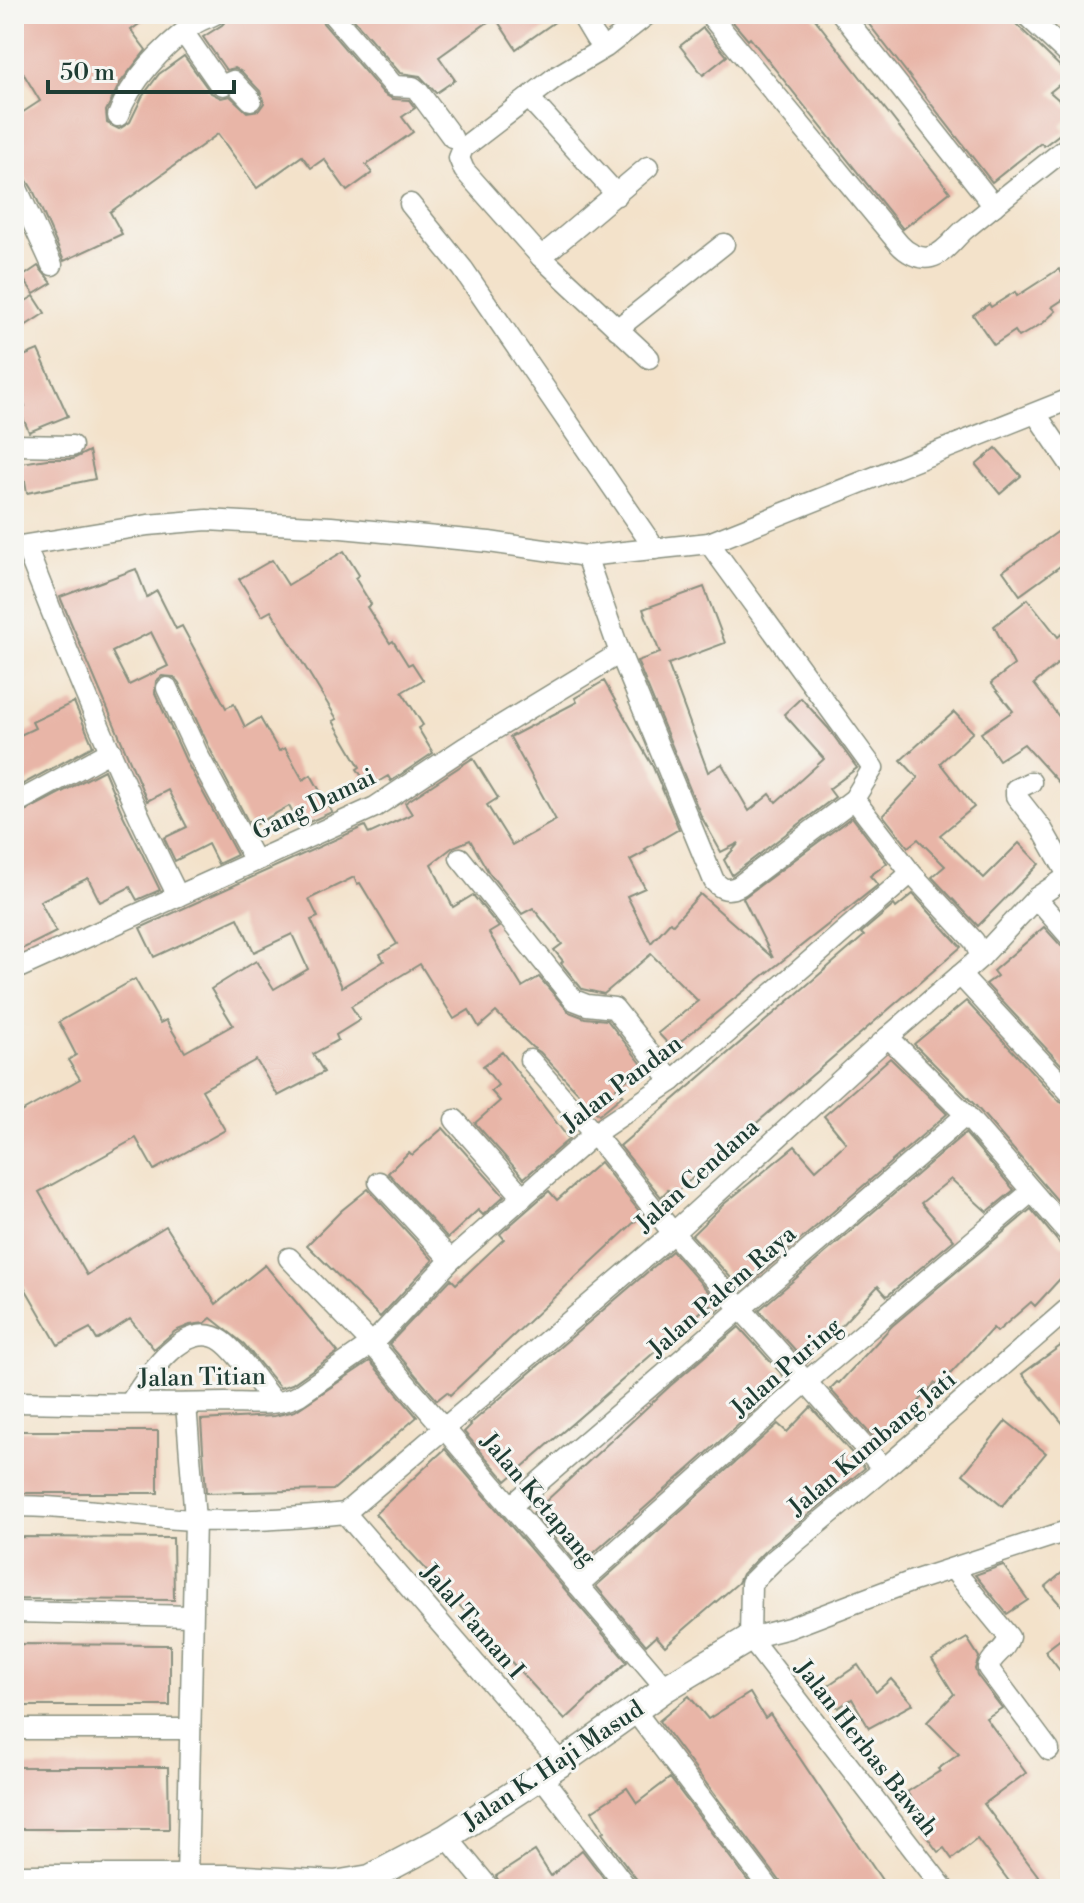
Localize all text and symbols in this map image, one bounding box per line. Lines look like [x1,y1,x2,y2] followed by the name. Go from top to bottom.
[48,44,234,94] scale bar
[60,58,115,88] text: 50 m
[248,762,381,848] street label: Gang Damai
[556,1029,689,1139] street label: Jalan Pandan
[629,1112,766,1240] street label: Jalan Cendana
[642,1219,803,1365] street label: Jalan Palem Raya
[725,1311,848,1425] street label: Jalan Puring
[137,1362,266,1394] street label: Jalan Titian
[782,1365,963,1523] street label: Jalan Kumbang Jati
[473,1426,603,1573] street label: Jalan Ketapang
[413,1557,530,1685] street label: Jalal Taman I
[787,1654,944,1843] street label: Jalan Herbas Bawah
[457,1694,650,1838] street label: Jalan K. Haji Masud

